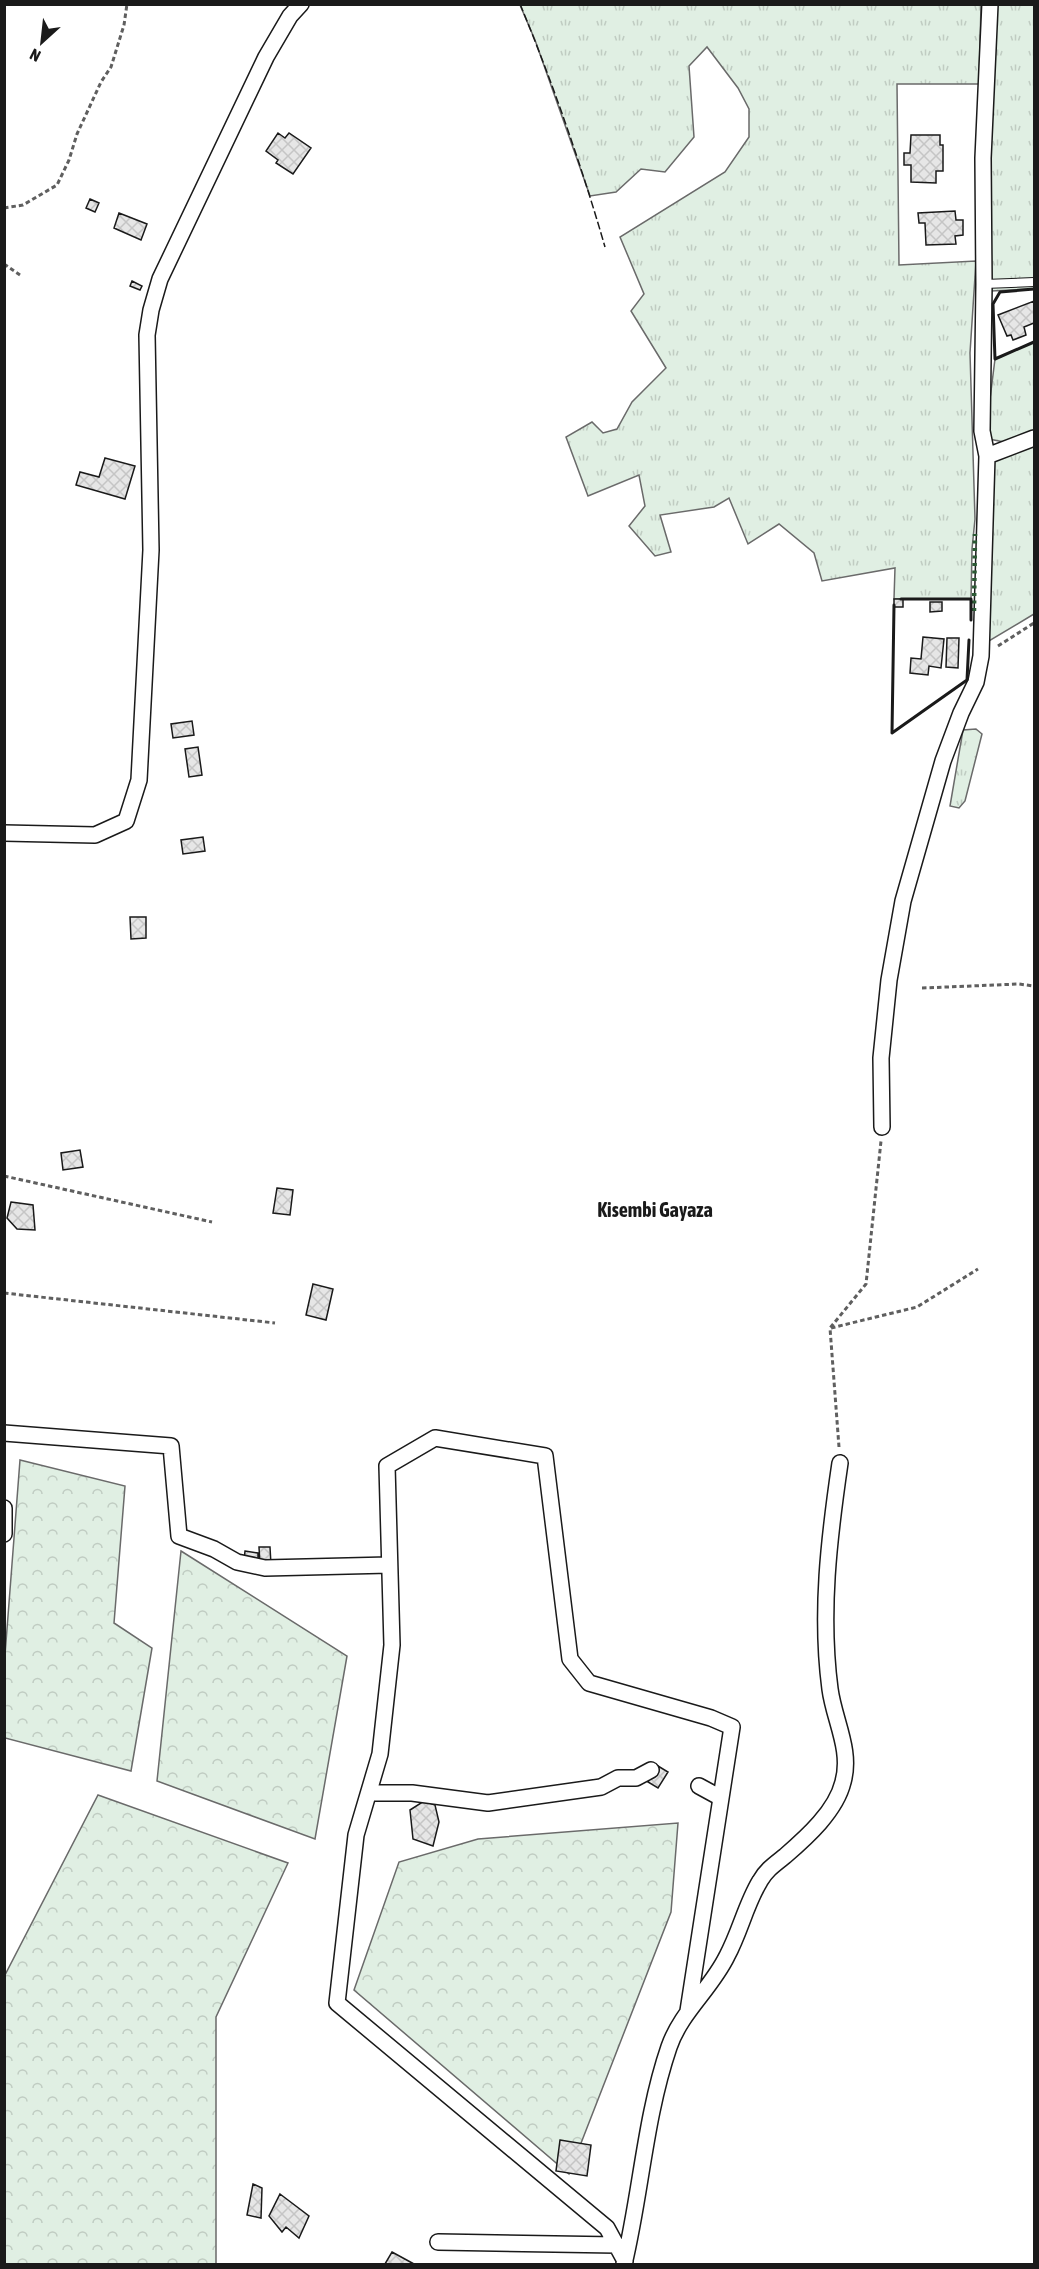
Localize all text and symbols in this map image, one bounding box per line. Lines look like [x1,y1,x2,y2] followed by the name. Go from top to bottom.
[12,12,72,72] north arrow
[27,45,43,66] text: N
[597,1198,713,1221] district label: Kisembi Gayaza

